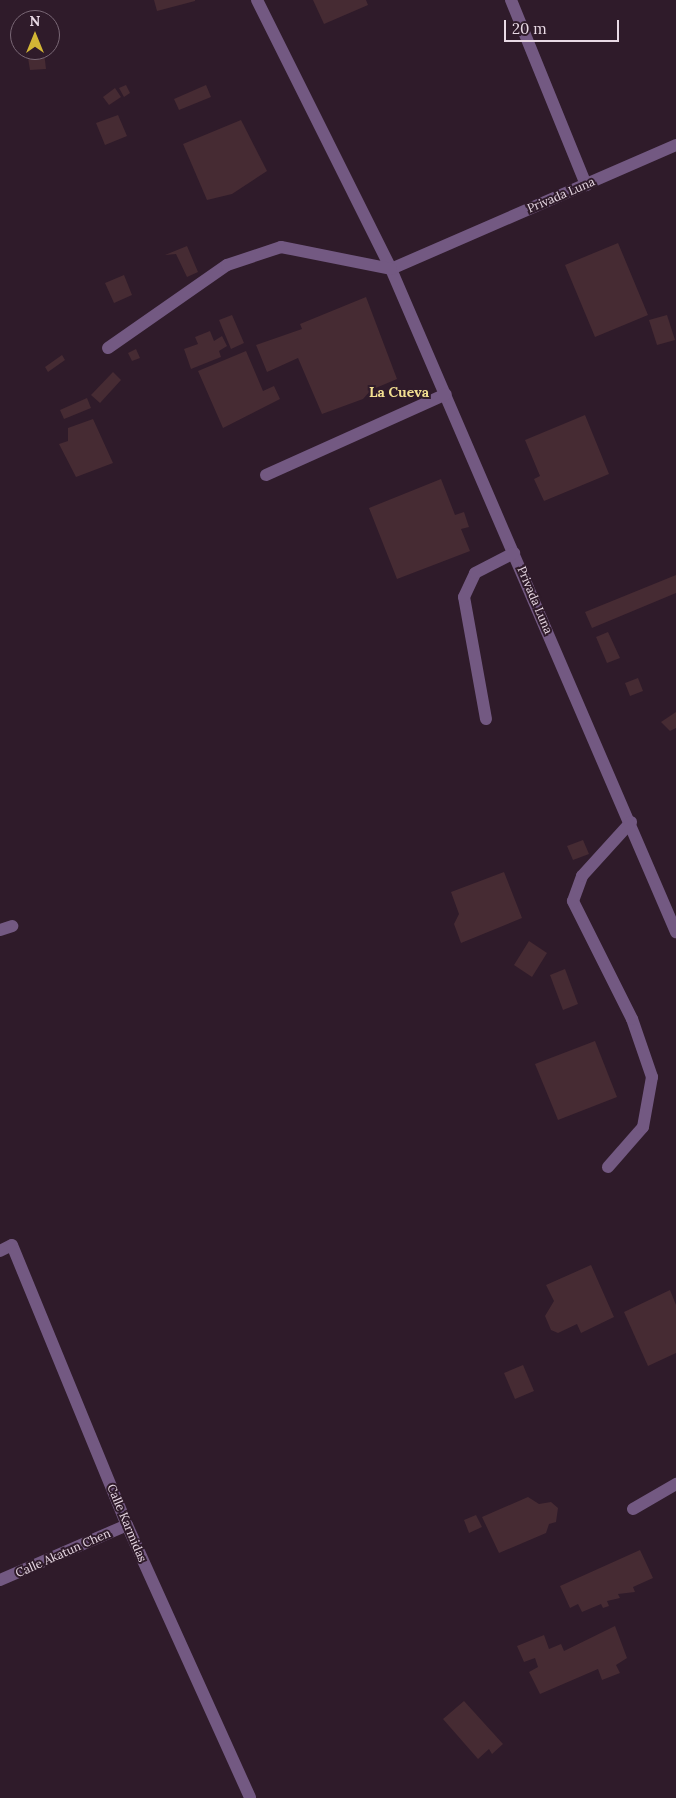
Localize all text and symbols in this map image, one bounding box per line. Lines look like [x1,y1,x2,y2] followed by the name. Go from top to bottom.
[10,10,60,60] north arrow
[506,10,621,42] scale bar
[30,12,40,30] text: N
[512,19,547,38] text: 20 m
[525,174,597,216] street label: Privada Luna
[369,384,429,400] district label: La Cueva
[514,564,556,636] street label: Privada Luna
[104,1482,150,1564] street label: Calle Karmidas
[13,1526,113,1580] street label: Calle Akatun Chen

